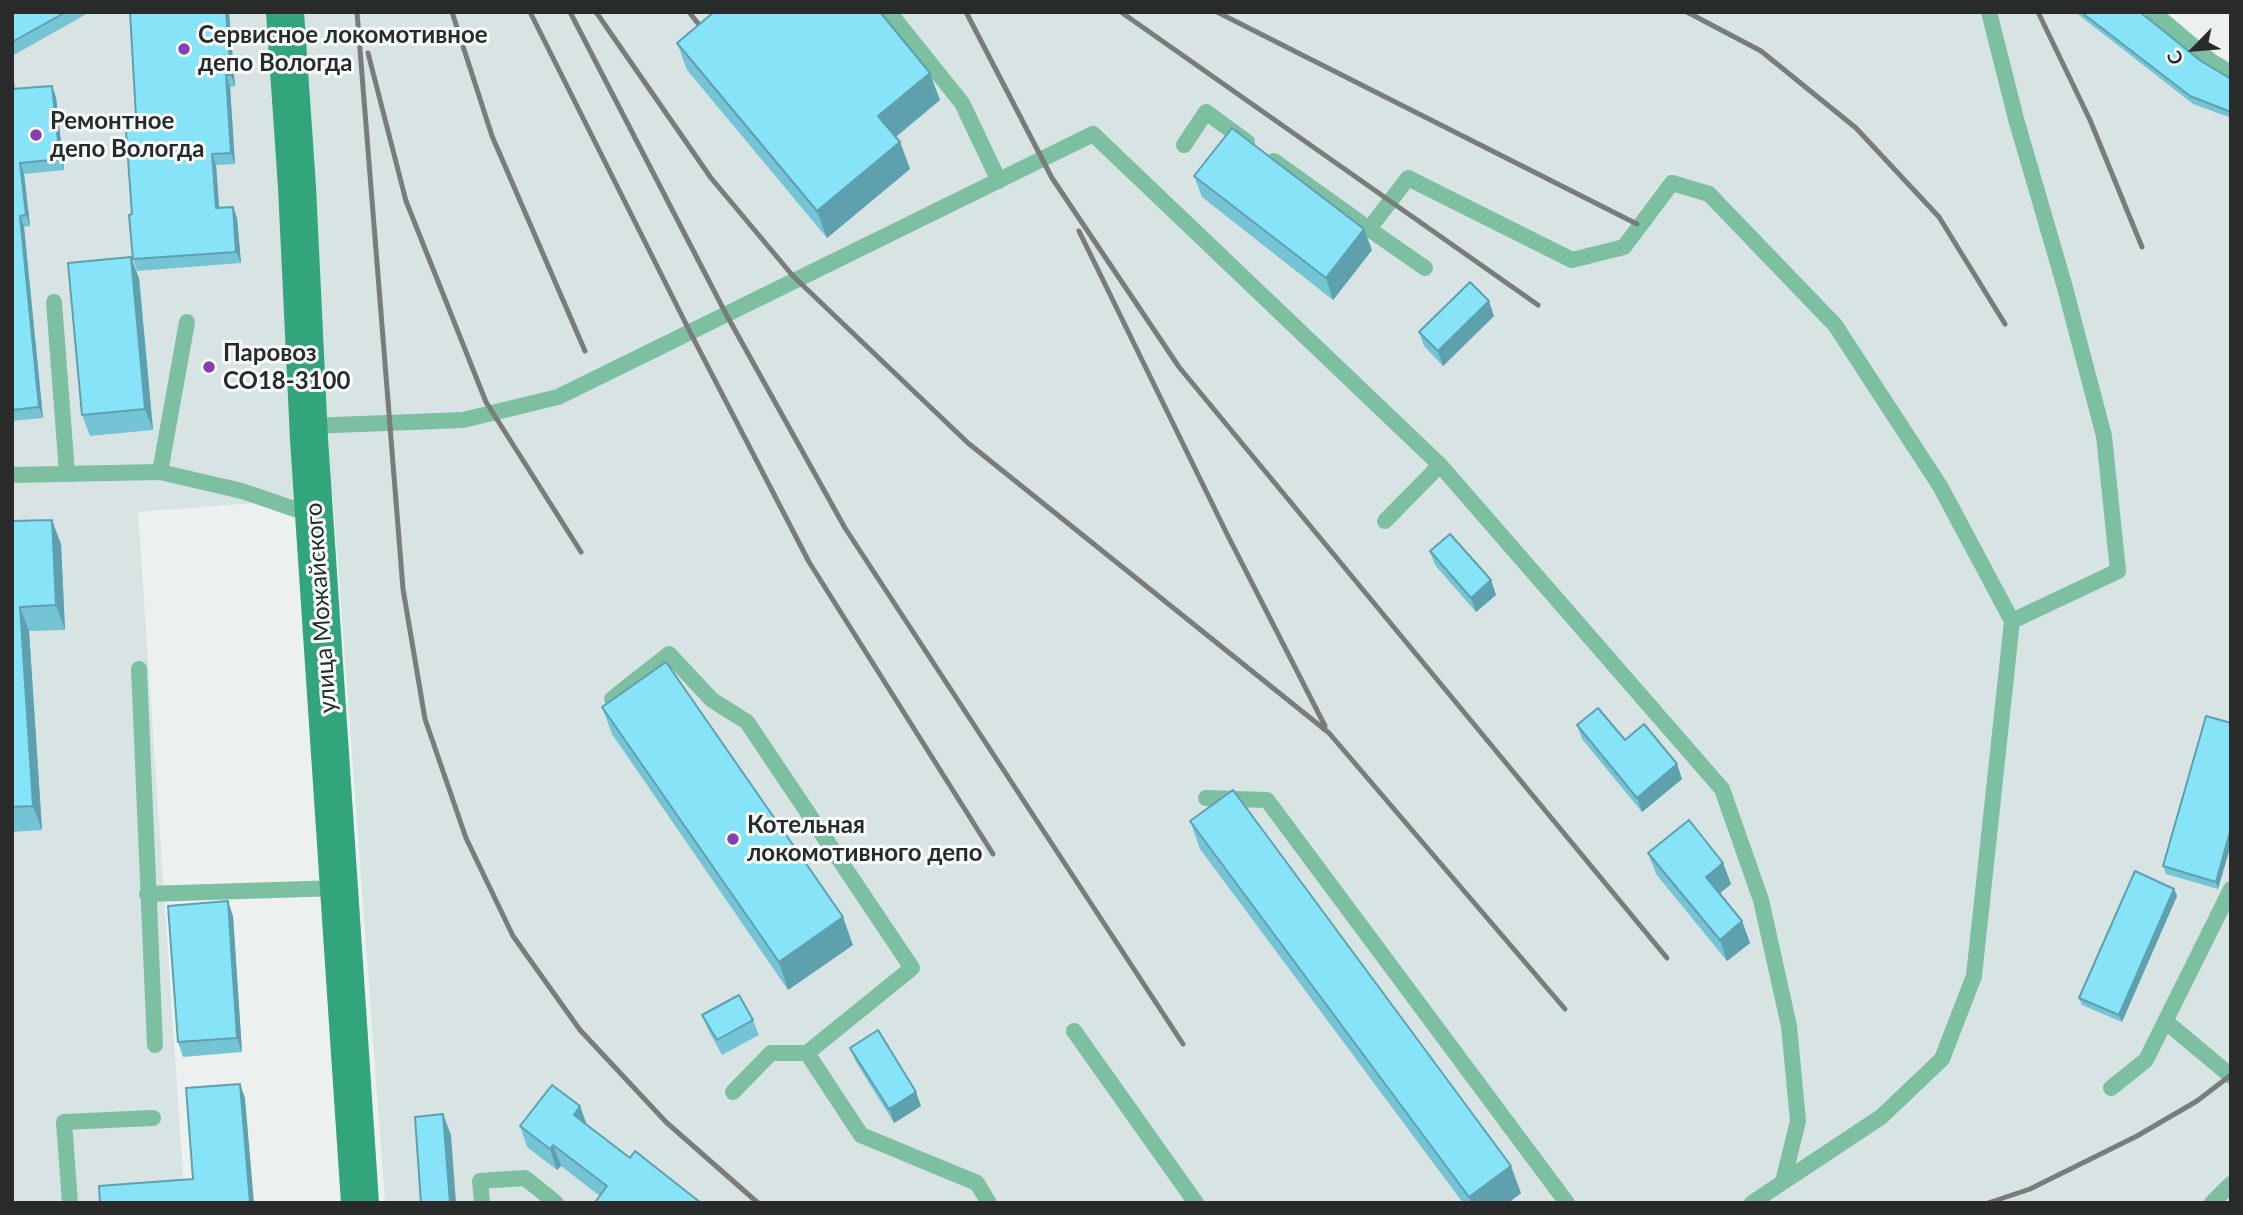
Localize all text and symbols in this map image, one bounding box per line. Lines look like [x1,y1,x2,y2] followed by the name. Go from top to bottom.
[2159,14,2229,84] north arrow
[198,21,488,77] place label: Сервисное локомотивное депо Вологда
[176,41,192,57] marker: Сервисное локомотивное депо Вологда
[2161,48,2188,69] text: С
[50,107,204,163] place label: Ремонтное депо Вологда
[28,127,44,143] marker: Ремонтное депо Вологда
[223,339,350,395] place label: Паровоз СО18-3100
[201,359,217,375] marker: Паровоз СО18-3100
[299,502,343,714] street label: улица Можайского
[747,811,983,867] place label: Котельная локомотивного депо
[725,831,741,847] marker: Котельная локомотивного депо

